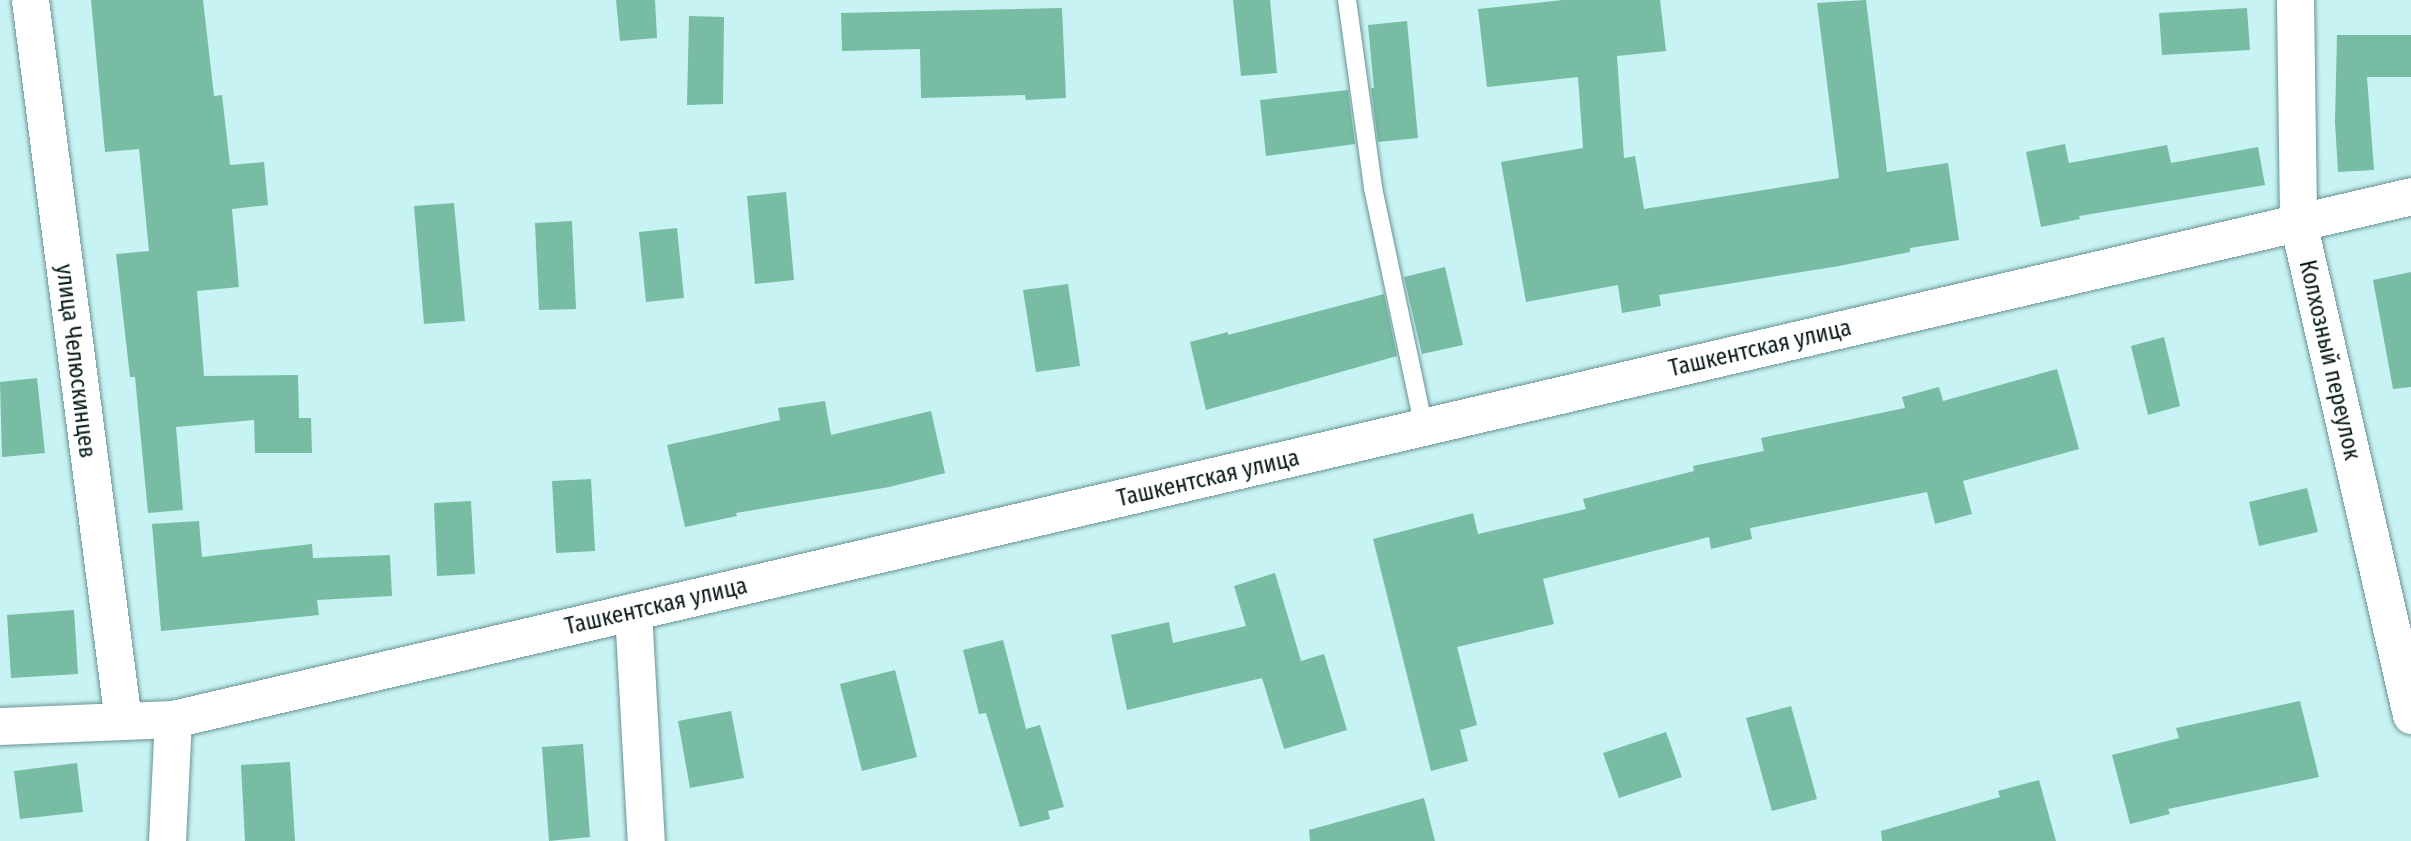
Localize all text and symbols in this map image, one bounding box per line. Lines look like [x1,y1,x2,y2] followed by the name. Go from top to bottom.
[2294,257,2366,463] street label: Колхозный переулок
[50,263,102,459] street label: улица Челюскинцев
[1666,314,1854,382] street label: Ташкентская улица
[1114,444,1302,512] street label: Ташкентская улица
[562,572,750,640] street label: Ташкентская улица

